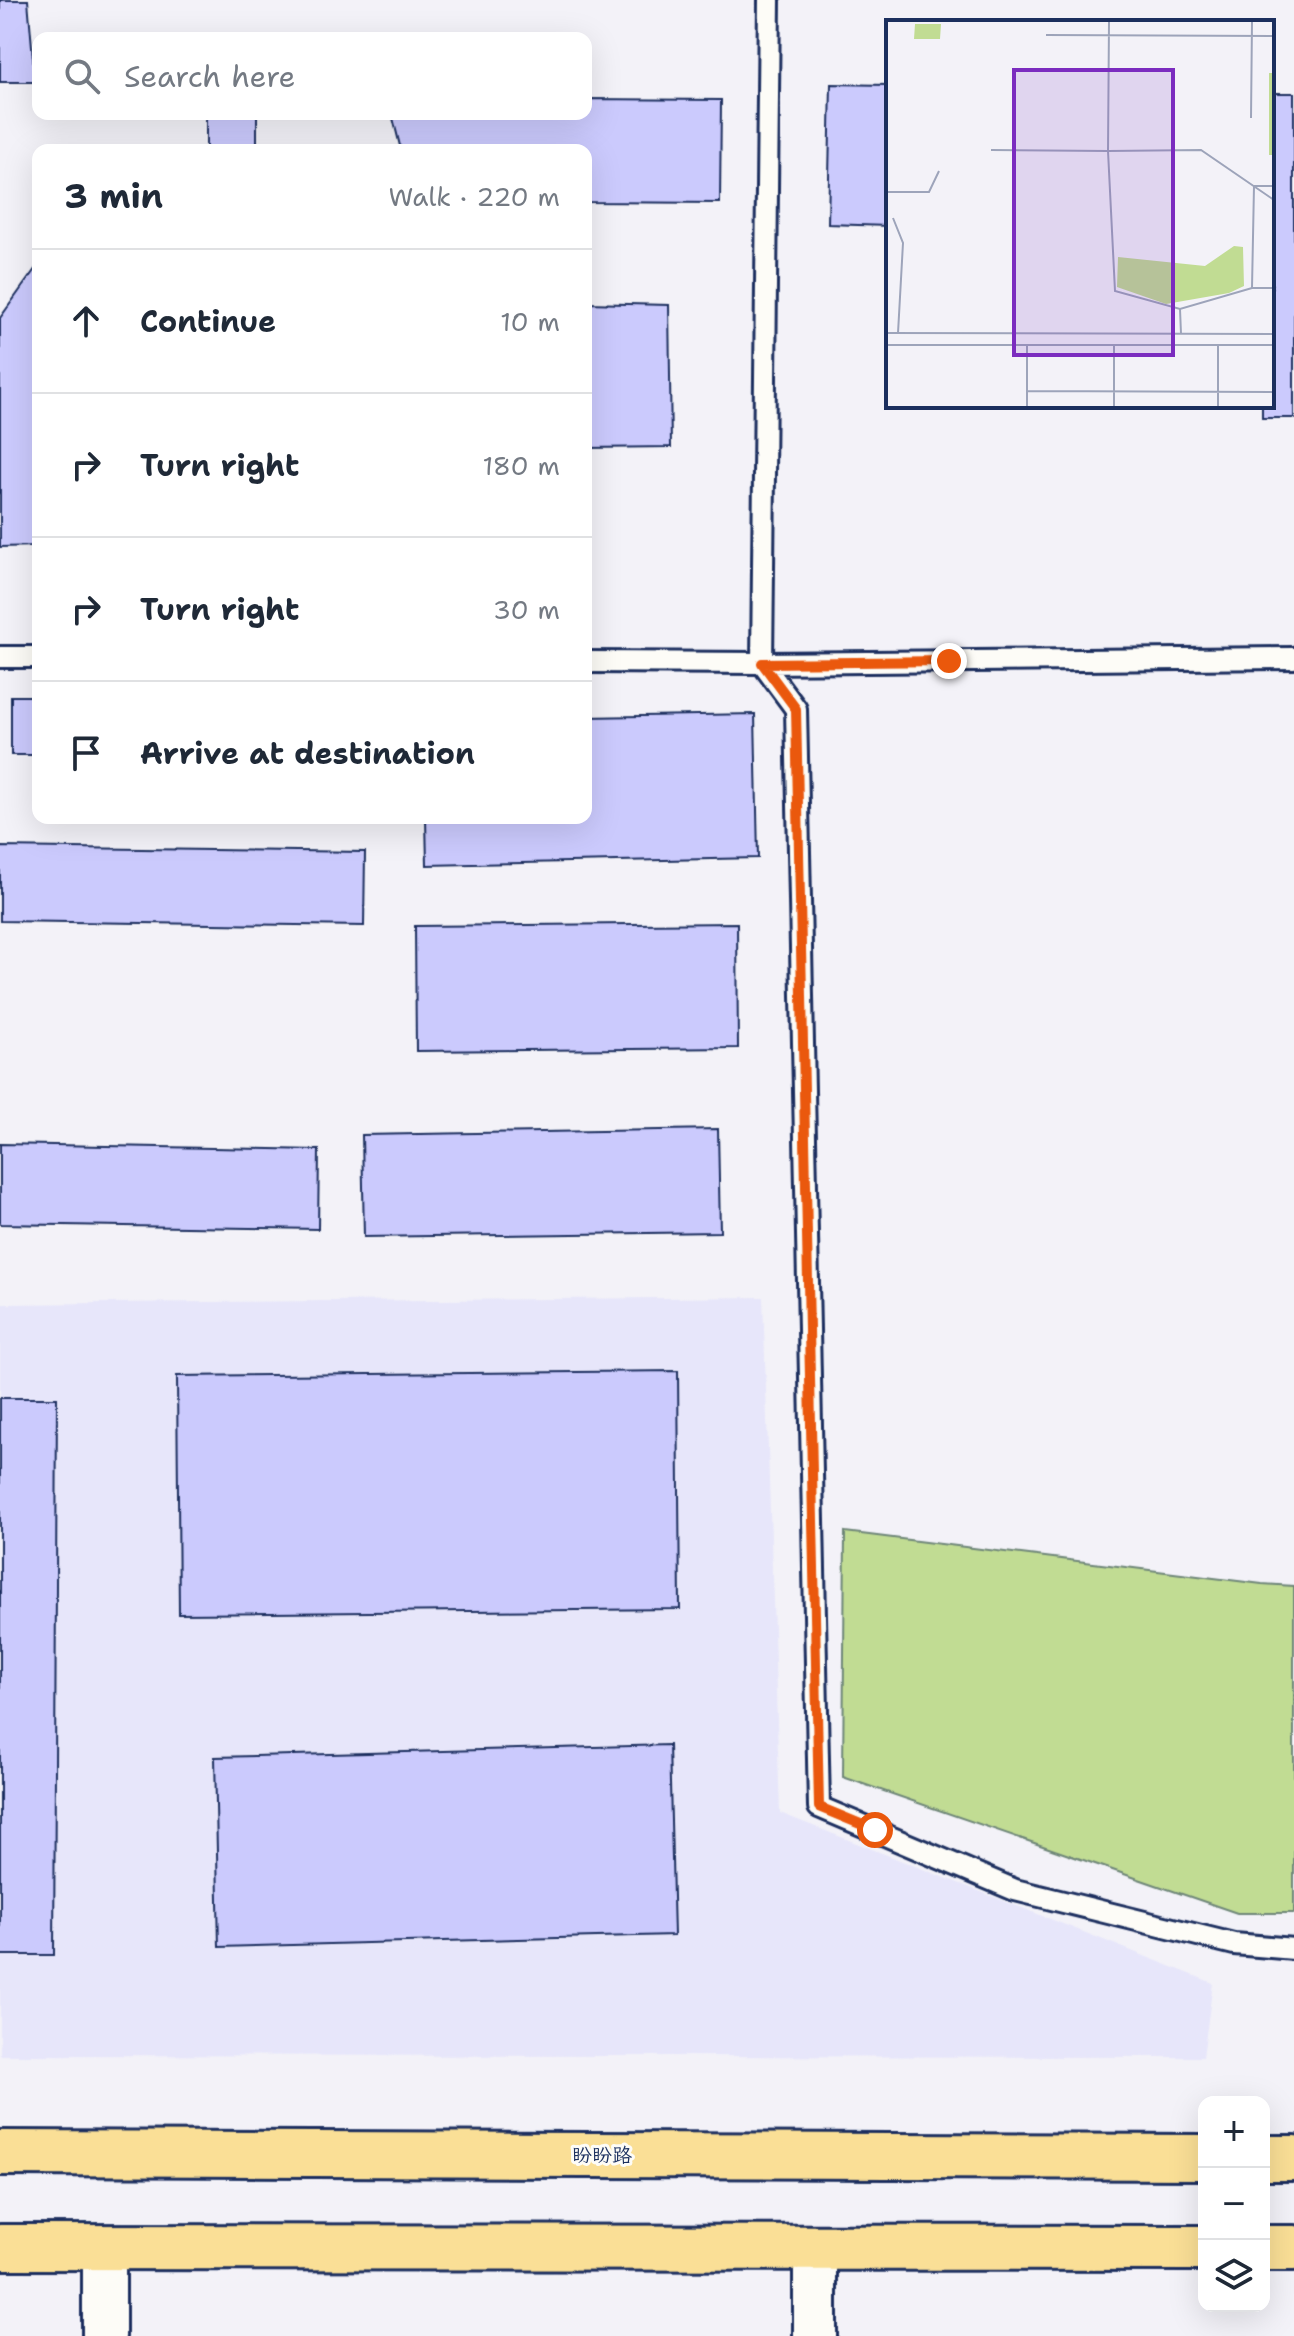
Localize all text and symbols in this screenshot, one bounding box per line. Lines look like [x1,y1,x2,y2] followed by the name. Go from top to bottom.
[886,20,1274,408] inset map
[32,32,592,120] search box
[60,54,104,98] icon: search
[124,56,295,97] text: Search here
[64,173,163,219] text: 3 min
[388,179,560,214] text: Walk · 220 m
[64,299,108,343] icon: ahead
[140,301,276,342] text: Continue
[500,304,560,339] text: 10 m
[64,443,108,487] icon: right
[140,445,299,486] text: Turn right
[482,448,560,483] text: 180 m
[64,587,108,631] icon: right
[140,589,299,630] text: Turn right
[493,592,560,627] text: 30 m
[931,643,967,679] route end
[64,731,108,775] icon: arrive
[140,733,475,774] text: Arrive at destination
[857,1812,893,1848] route start
[1198,2096,1270,2312] map controls
[1198,2096,1270,2168] button: +
[572,2142,633,2168] street label: 盼盼路
[1198,2168,1270,2240] button: −
[1198,2240,1270,2312] button: layers

